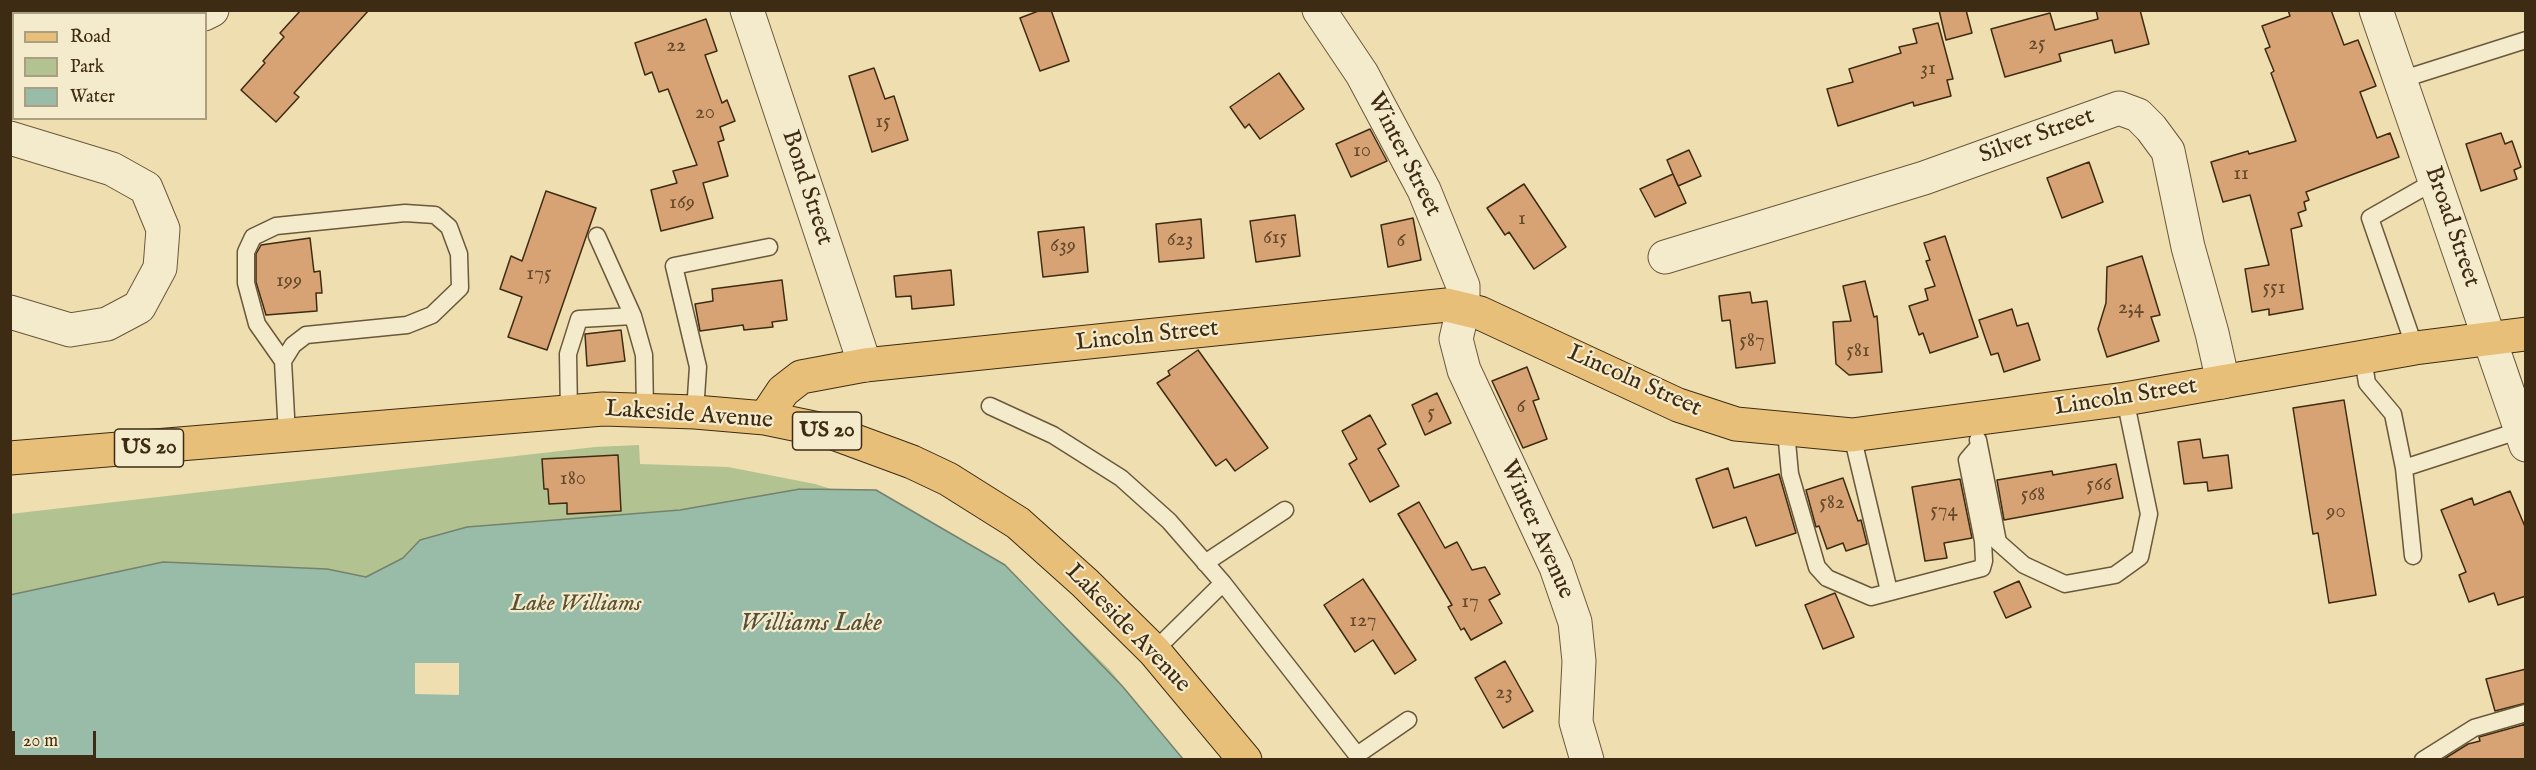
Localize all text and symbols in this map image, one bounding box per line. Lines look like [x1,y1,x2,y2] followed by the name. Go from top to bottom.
[12,12,207,120] legend
[70,26,111,49] text: Road
[2028,32,2046,58] house number: 25
[666,34,686,60] house number: 22
[70,56,104,79] text: Park
[1920,57,1936,83] house number: 31
[70,86,115,109] text: Water
[1360,88,1446,222] street label: Winter Street
[695,101,715,127] house number: 20
[1976,103,2098,171] street label: Silver Street
[875,110,891,136] house number: 15
[774,127,838,249] street label: Bond Street
[1353,139,1371,165] house number: 10
[2233,162,2249,188] house number: 11
[2417,163,2485,291] street label: Broad Street
[669,191,695,217] house number: 169
[1518,207,1526,233] house number: 1
[1263,226,1287,252] house number: 615
[1167,228,1193,254] house number: 623
[1397,229,1405,255] house number: 6
[1050,234,1076,260] house number: 639
[526,262,552,288] house number: 175
[276,269,302,295] house number: 199
[2262,276,2286,302] house number: 551
[2118,296,2144,322] house number: 2;4
[1074,315,1220,359] street label: Lincoln Street
[1739,329,1765,355] house number: 587
[1846,339,1870,365] house number: 581
[1563,340,1705,424] street label: Lincoln Street
[2053,373,2199,423] street label: Lincoln Street
[1517,395,1525,421] house number: 6
[604,396,774,436] street label: Lakeside Avenue
[1427,401,1435,427] house number: 5
[792,412,862,450] road number: US 20
[114,429,184,467] road number: US 20
[1493,456,1579,604] street label: Winter Avenue
[560,467,586,493] house number: 180
[2086,473,2112,499] house number: 566
[2021,483,2045,509] house number: 568
[1819,491,1845,517] house number: 582
[1930,499,1958,525] house number: 574
[2326,500,2346,526] house number: 90
[1058,558,1196,700] street label: Lakeside Avenue
[1461,590,1479,616] house number: 17
[511,591,641,619] park label: Lake Williams
[740,609,882,641] water label: Williams Lake
[1349,609,1377,635] house number: 127
[1495,681,1513,707] house number: 23
[15,719,99,757] scale bar
[23,730,58,753] text: 20 m

